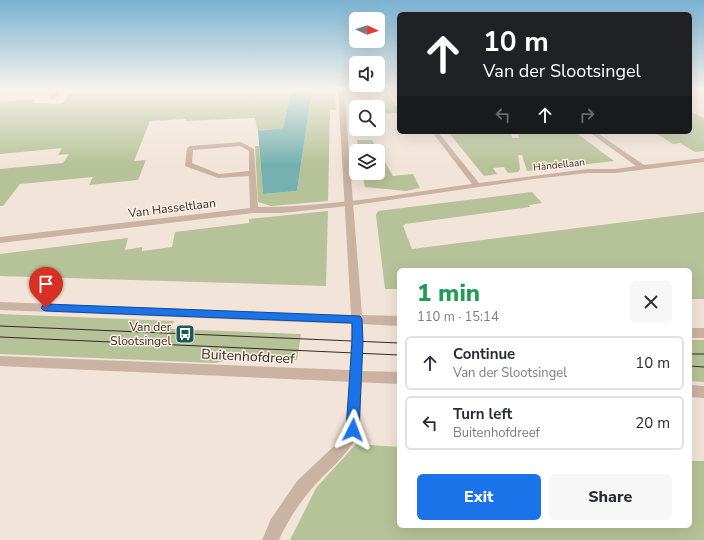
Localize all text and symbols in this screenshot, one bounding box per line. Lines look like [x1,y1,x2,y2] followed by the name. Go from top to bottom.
[349,12,385,48] north arrow
[349,12,385,180] map controls
[483,23,549,61] text: 10 m
[417,28,469,80] icon: ahead
[349,56,385,92] button: sound
[483,59,641,83] text: Van der Slootsingel
[349,100,385,136] button: search
[492,104,514,126] icon: left
[534,104,556,126] icon: ahead
[576,104,598,126] icon: right
[349,144,385,180] button: layers
[533,155,586,175] street label: Händellaan
[126,195,217,221] street label: Van Hasseltlaan
[29,267,63,308] pin
[35,273,57,295] icon: arrive
[417,277,480,309] text: 1 min
[630,281,672,323] button: close
[417,308,499,326] text: 110 m · 15:14
[110,319,172,349] place label: Van der Slootsingel
[174,323,196,345] bus stop icon: Van der Slootsingel
[453,344,515,364] text: Continue
[201,345,296,368] street label: Buitenhofdreef
[419,352,441,374] icon: ahead
[635,353,670,373] text: 10 m
[453,364,567,382] text: Van der Slootsingel
[453,404,512,424] text: Turn left
[332,409,374,451] position arrow
[419,412,441,434] icon: left
[635,413,670,433] text: 20 m
[453,424,540,442] text: Buitenhofdreef
[417,474,541,520] button: Exit
[549,474,672,520] button: Share

